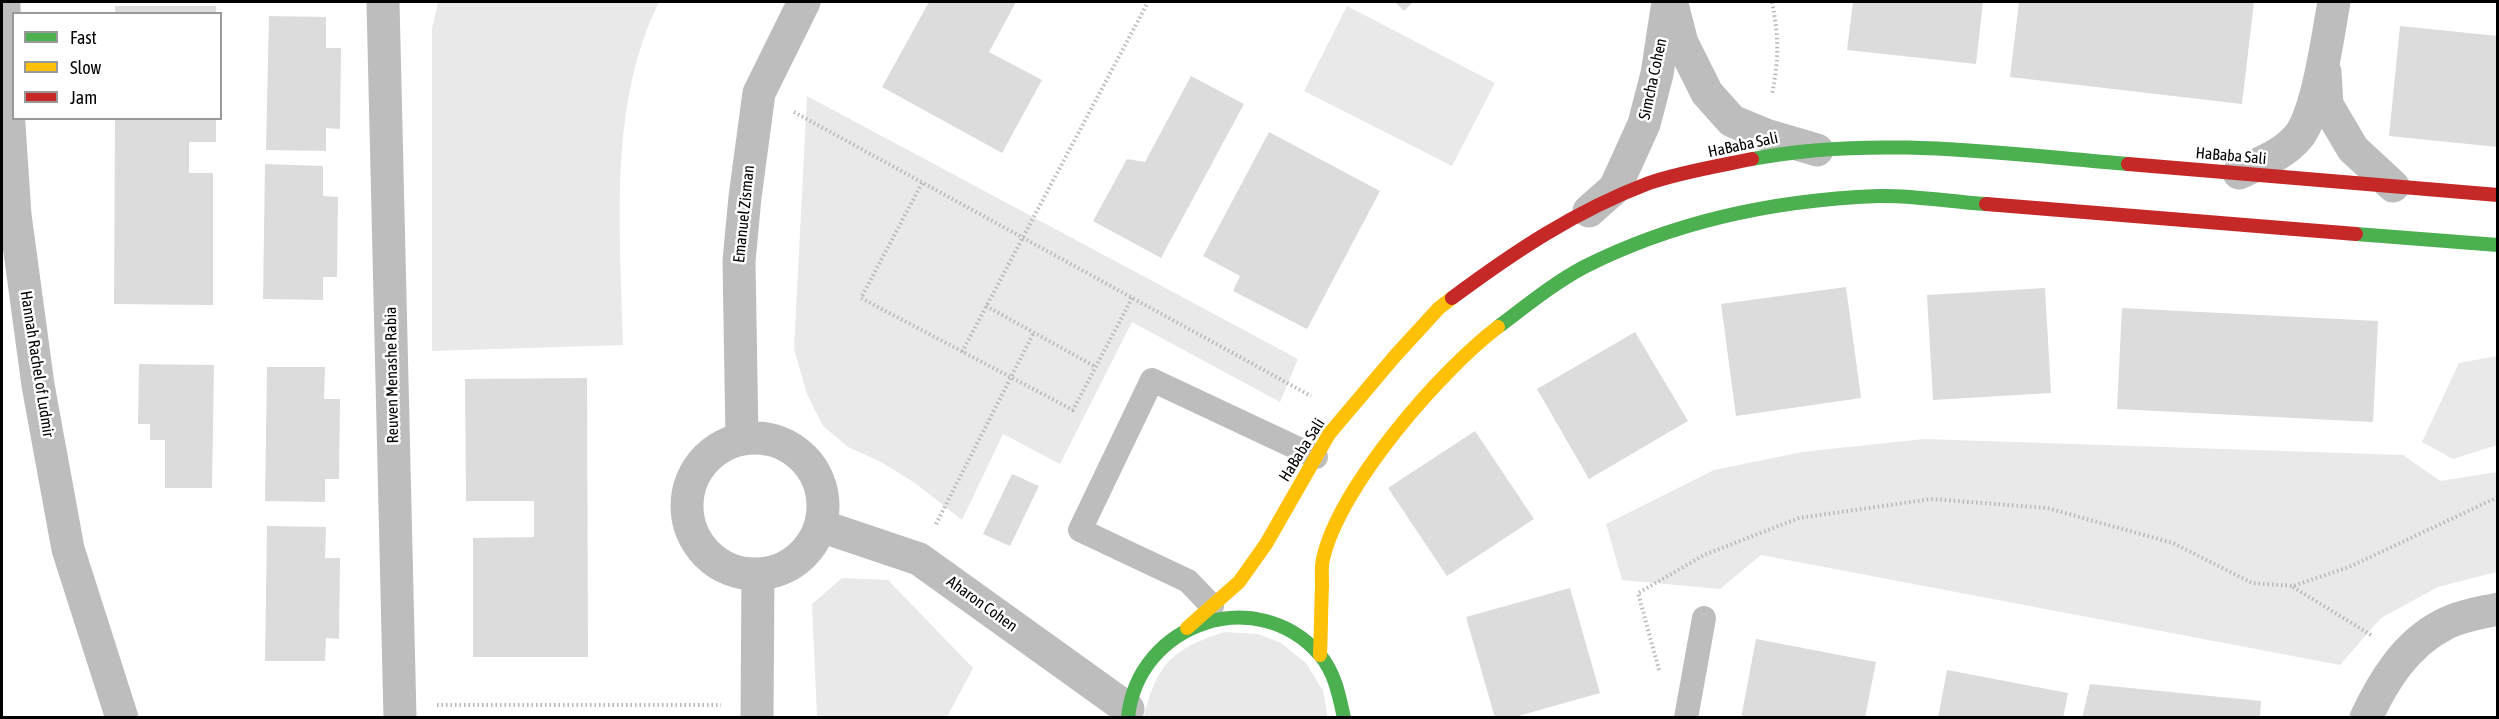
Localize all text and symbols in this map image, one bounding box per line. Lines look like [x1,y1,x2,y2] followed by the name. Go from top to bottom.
[12,12,222,120] legend
[70,27,97,48] text: Fast
[1635,37,1671,121] street label: Simcha Cohen
[70,57,101,78] text: Slow
[70,87,97,108] text: Jam
[1706,128,1780,162] street label: HaBaba Sali
[2195,143,2267,169] street label: HaBaba Sali
[729,164,759,264] street label: Emanuel Zisman
[16,289,58,439] street label: Hannah Rachel of Ludmir
[381,306,403,444] street label: Reuven Menashe Rabia
[1275,415,1329,485] street label: HaBaba Sali
[943,572,1021,636] street label: Aharon Cohen

